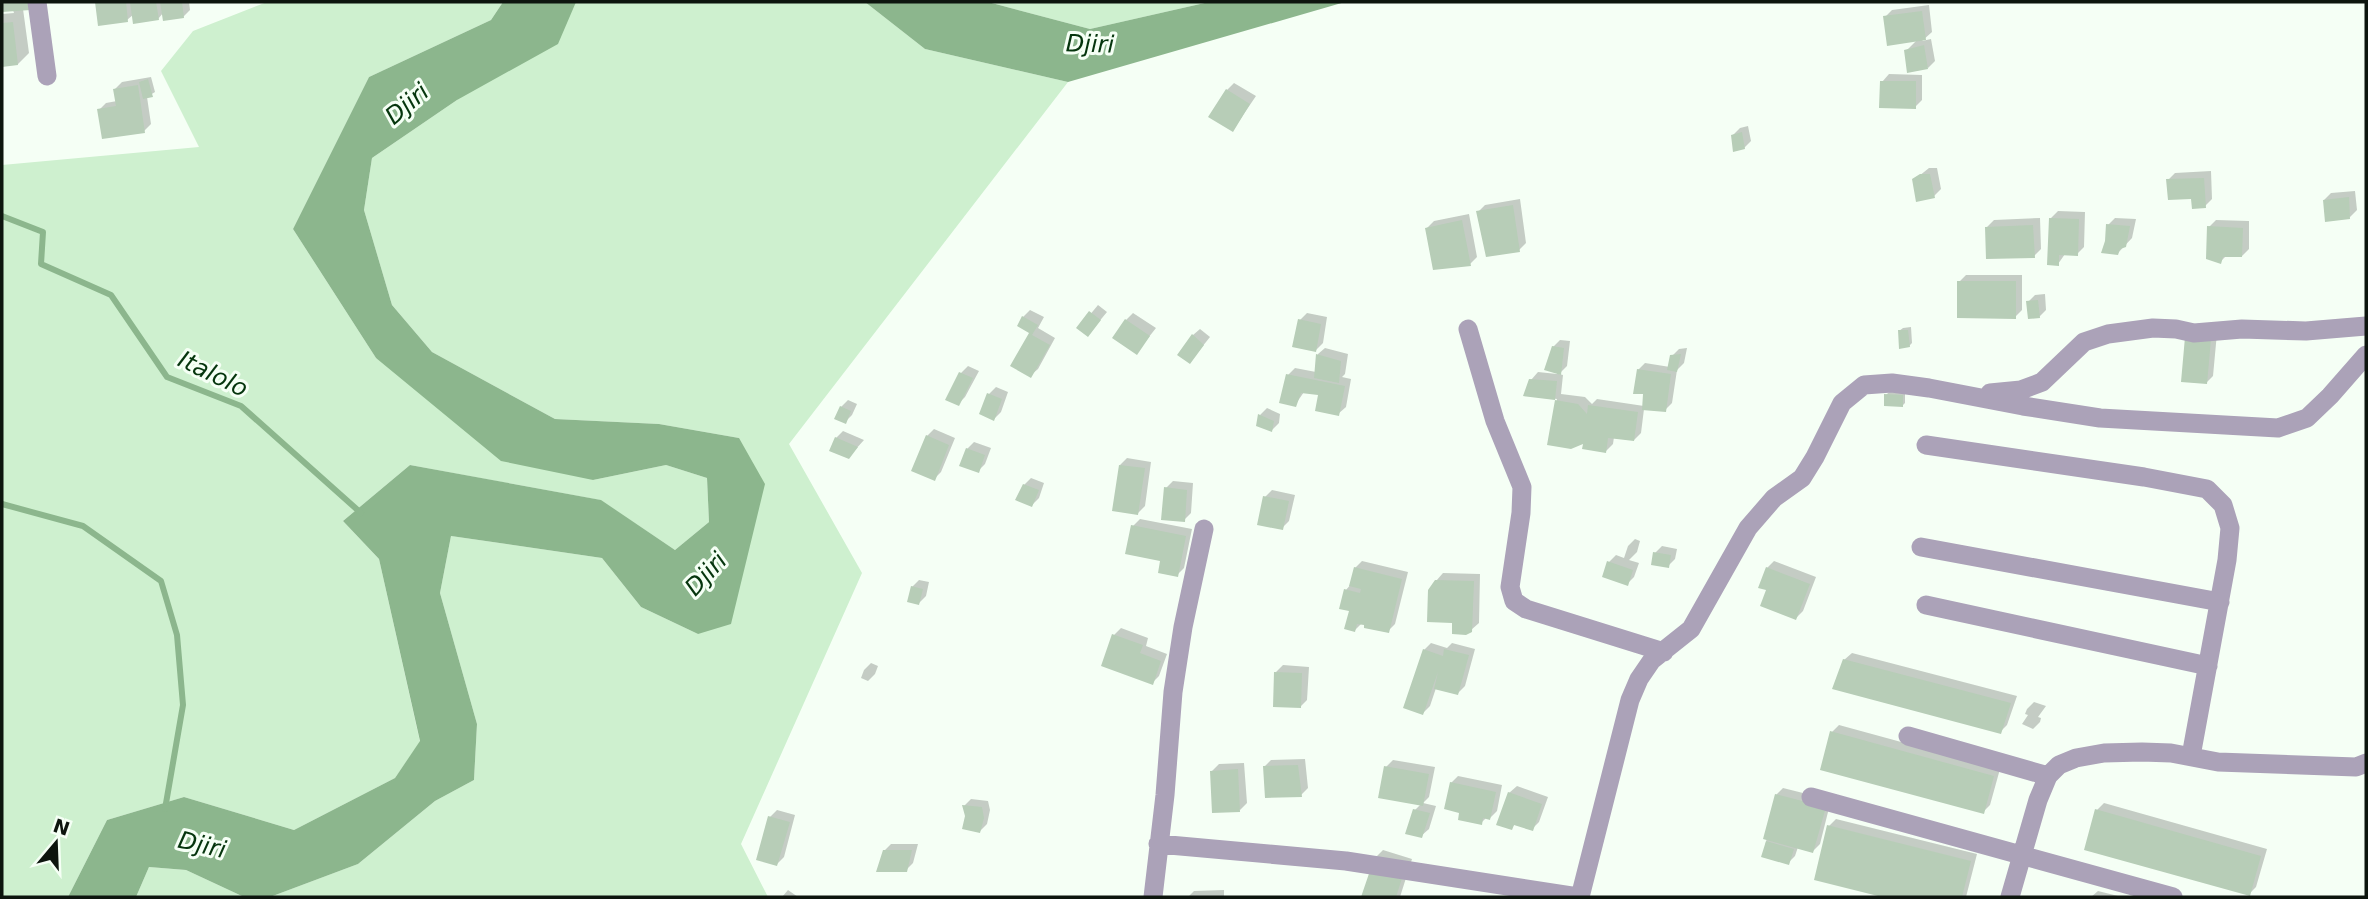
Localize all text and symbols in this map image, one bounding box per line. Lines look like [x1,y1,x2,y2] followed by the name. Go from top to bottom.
[1065,29,1115,59] water label: Djiri
[379,78,435,130] water label: Djiri
[174,345,252,403] water label: Italolo
[679,547,733,601] water label: Djiri
[21,808,91,878] north arrow
[50,814,73,840] text: N
[175,826,229,864] water label: Djiri

